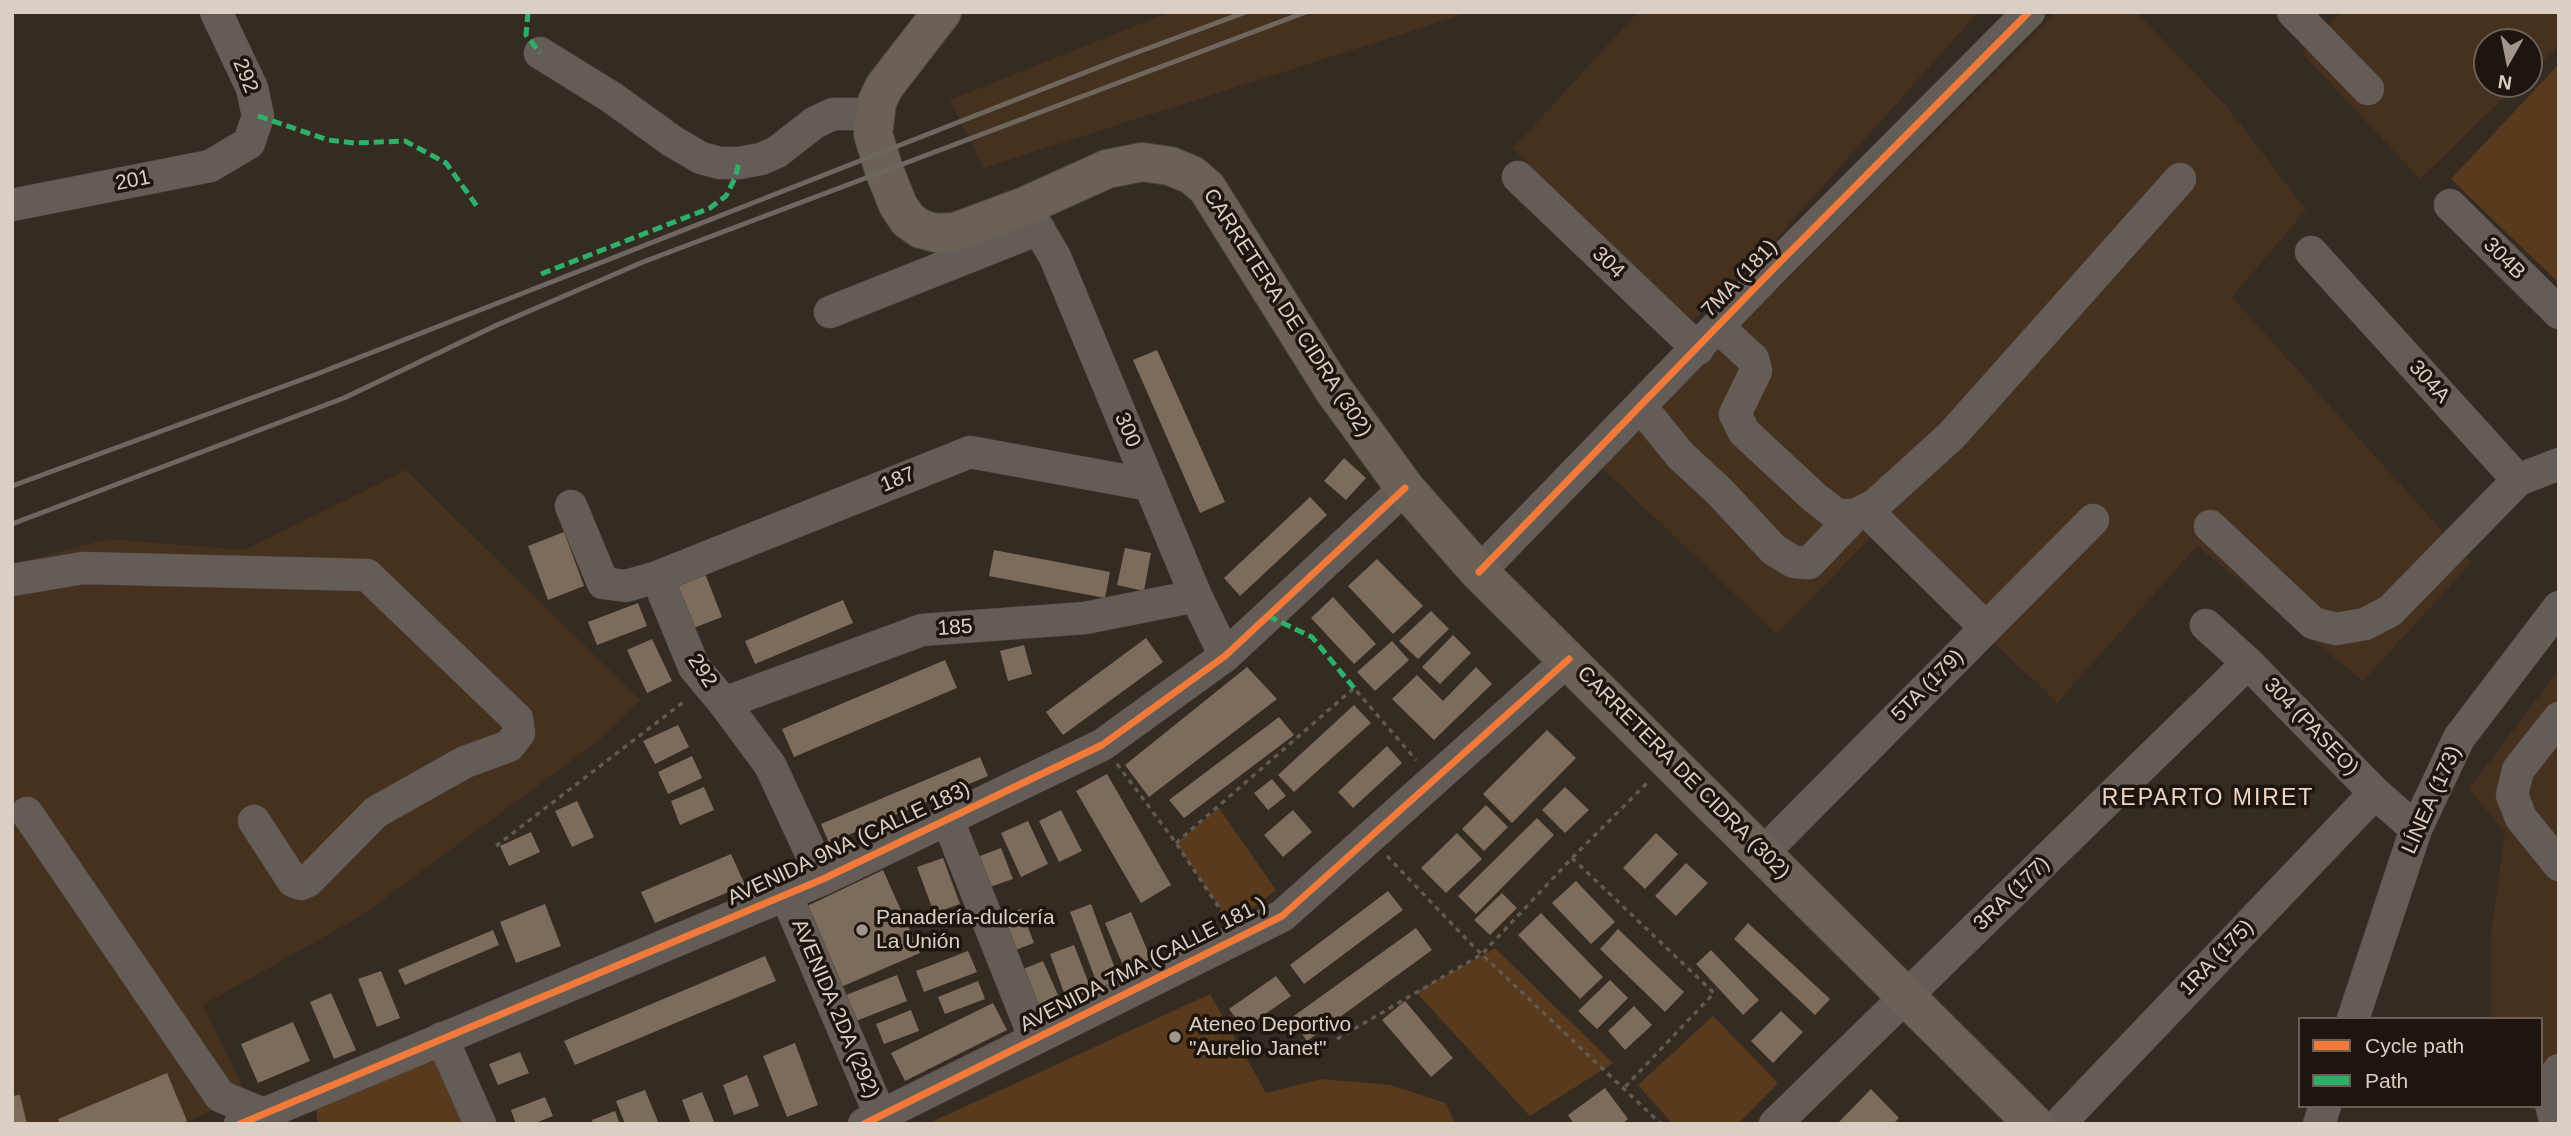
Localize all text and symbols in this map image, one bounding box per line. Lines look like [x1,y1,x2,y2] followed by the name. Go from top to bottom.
[2473,28,2543,98] north arrow
[227,55,263,97] street label: 292
[2497,71,2513,94] text: N
[113,165,153,197] street label: 201
[1197,184,1377,442] street label: CARRETERA DE CIDRA (302)
[2478,233,2530,285] street label: 304B
[1697,235,1783,323] street label: 7MA (181)
[1587,242,1629,284] street label: 304
[2403,355,2455,409] street label: 304A
[1109,409,1145,451] street label: 300
[877,462,919,498] street label: 187
[937,614,973,642] street label: 185
[1887,645,1969,727] street label: 5TA (179)
[682,649,722,693] street label: 292
[1571,661,1795,885] street label: CARRETERA DE CIDRA (302)
[2258,673,2364,781] street label: 304 (PASEO)
[2397,742,2467,858] street label: LÍNEA (173)
[724,777,974,911] street label: AVENIDA 9NA (CALLE 183)
[2103,785,2313,813] district label: REPARTO MIRET
[1969,852,2055,936] street label: 3RA (177)
[1016,892,1270,1038] street label: AVENIDA 7MA (CALLE 181 )
[876,905,1055,955] place label: Panadería-dulcería La Unión
[2175,915,2259,1001] street label: 1RA (175)
[786,916,884,1102] street label: AVENIDA 2DA (292)
[854,922,870,938] marker: Panadería-dulcería La Unión
[1189,1012,1351,1062] place label: Ateneo Deportivo "Aurelio Janet"
[2298,1017,2543,1108] legend
[1167,1029,1183,1045] marker: Ateneo Deportivo "Aurelio Janet"
[2365,1034,2464,1057] text: Cycle path
[2365,1069,2408,1092] text: Path

